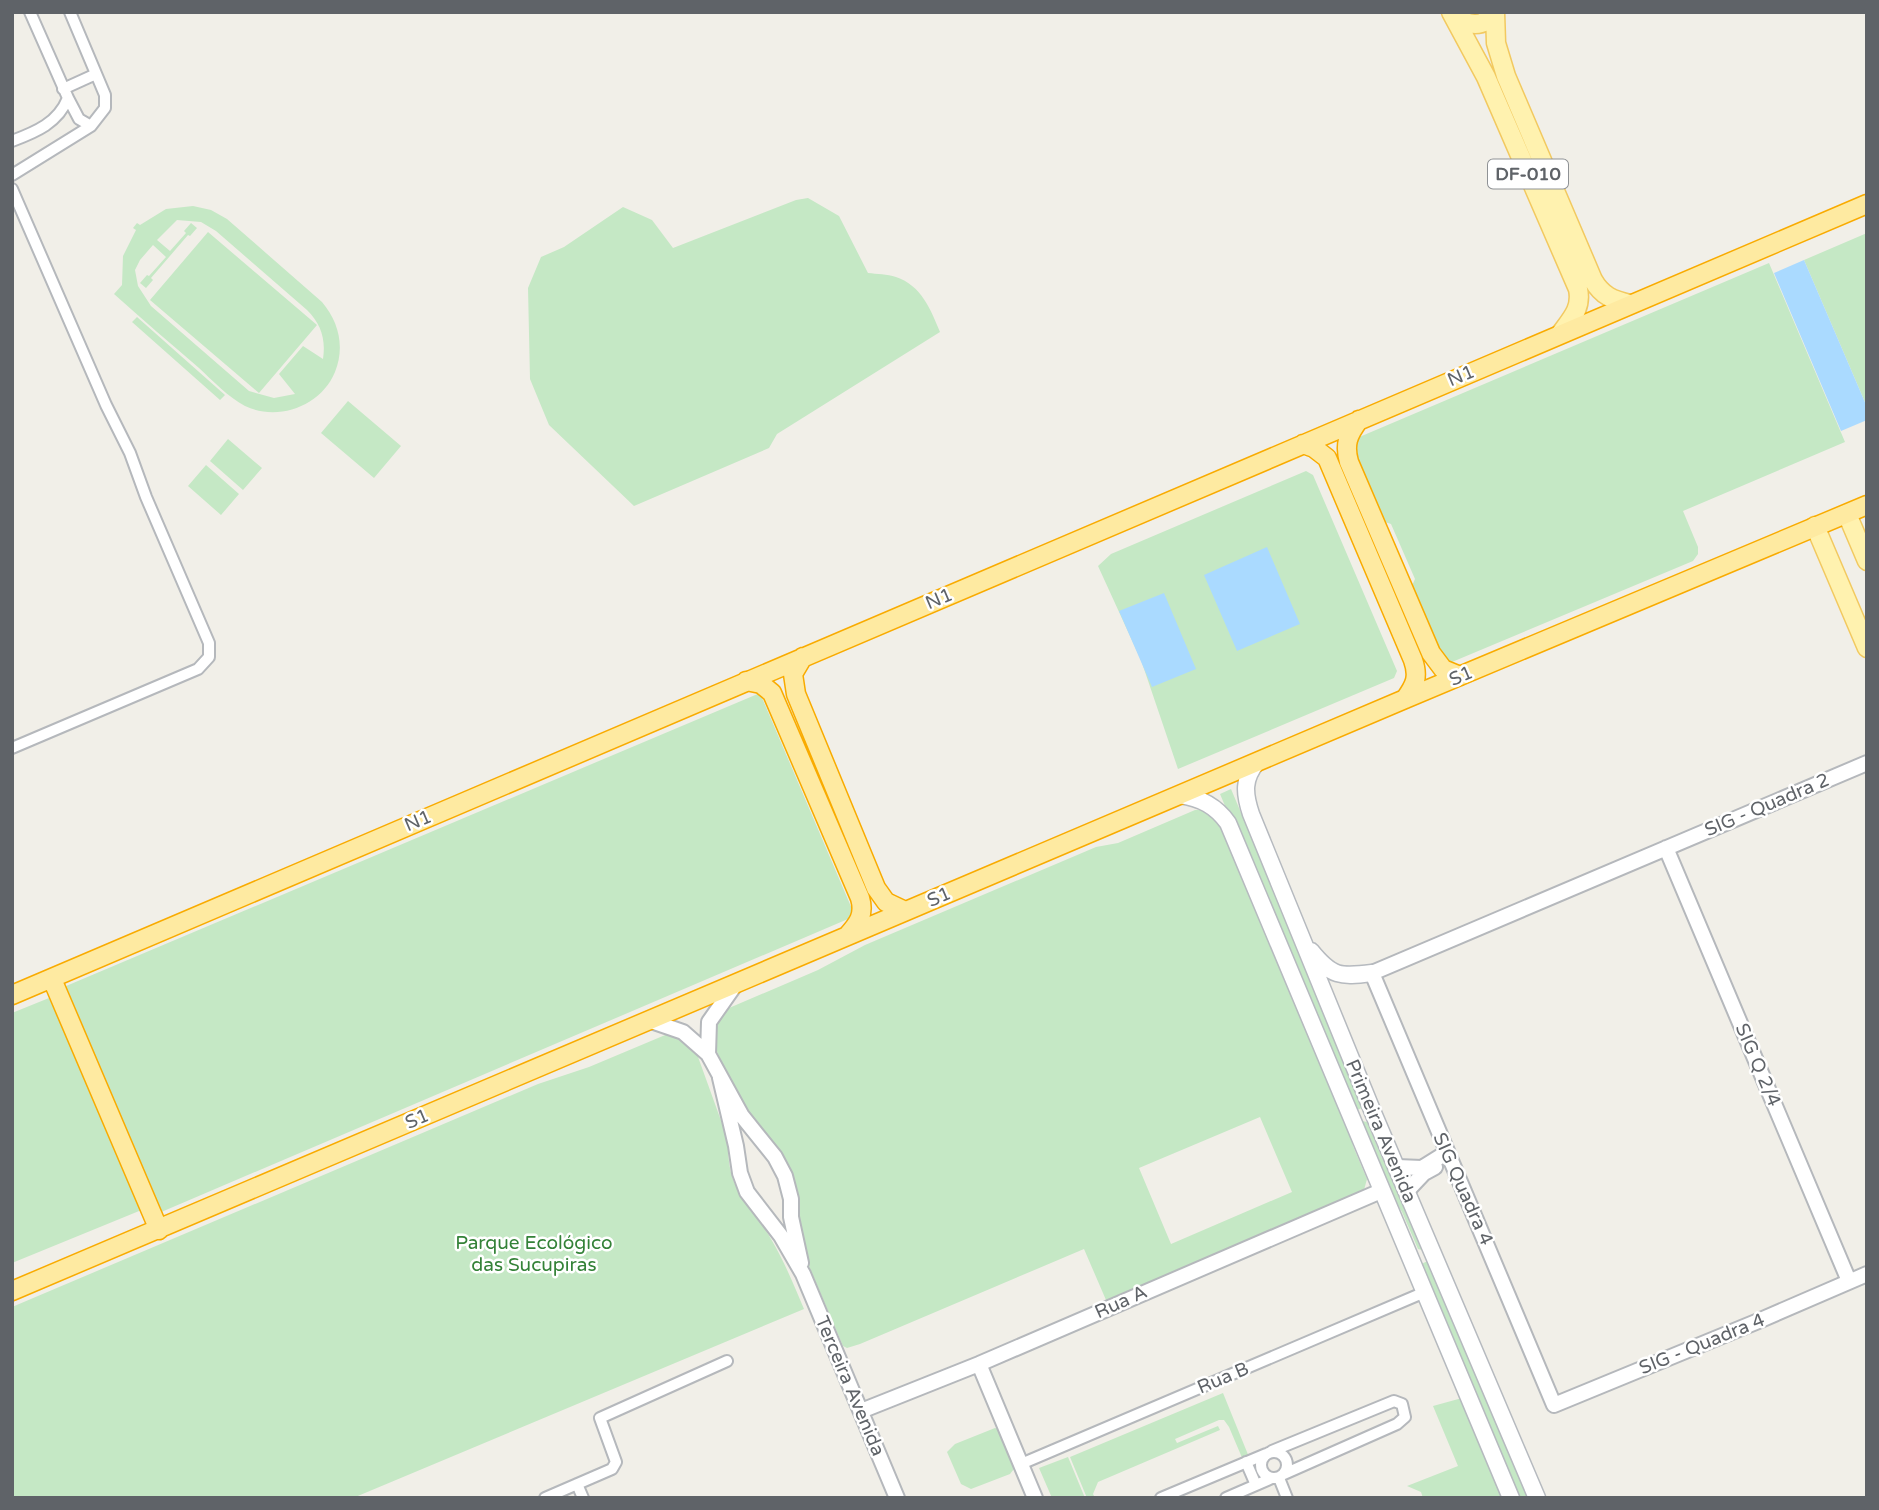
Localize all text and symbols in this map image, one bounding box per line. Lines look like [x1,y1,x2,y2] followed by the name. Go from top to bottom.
[1488,160,1568,188] road number: DF-010
[1444,361,1478,391] street label: N1
[922,584,956,614] street label: N1
[1446,661,1476,691] street label: S1
[1701,769,1833,841] street label: SIG - Quadra 2
[401,806,435,836] street label: N1
[924,882,954,912] street label: S1
[1731,1020,1785,1110] street label: SIG Q 2/4
[1341,1056,1421,1206] street label: Primeira Avenida
[402,1104,432,1134] street label: S1
[1428,1129,1498,1249] street label: SIG Quadra 4
[455,1232,613,1276] park label: Parque Ecológico das Sucupiras
[1091,1281,1151,1323] street label: Rua A
[1636,1309,1768,1379] street label: SIG - Quadra 4
[811,1313,889,1459] street label: Terceira Avenida
[1194,1357,1252,1399] street label: Rua B

